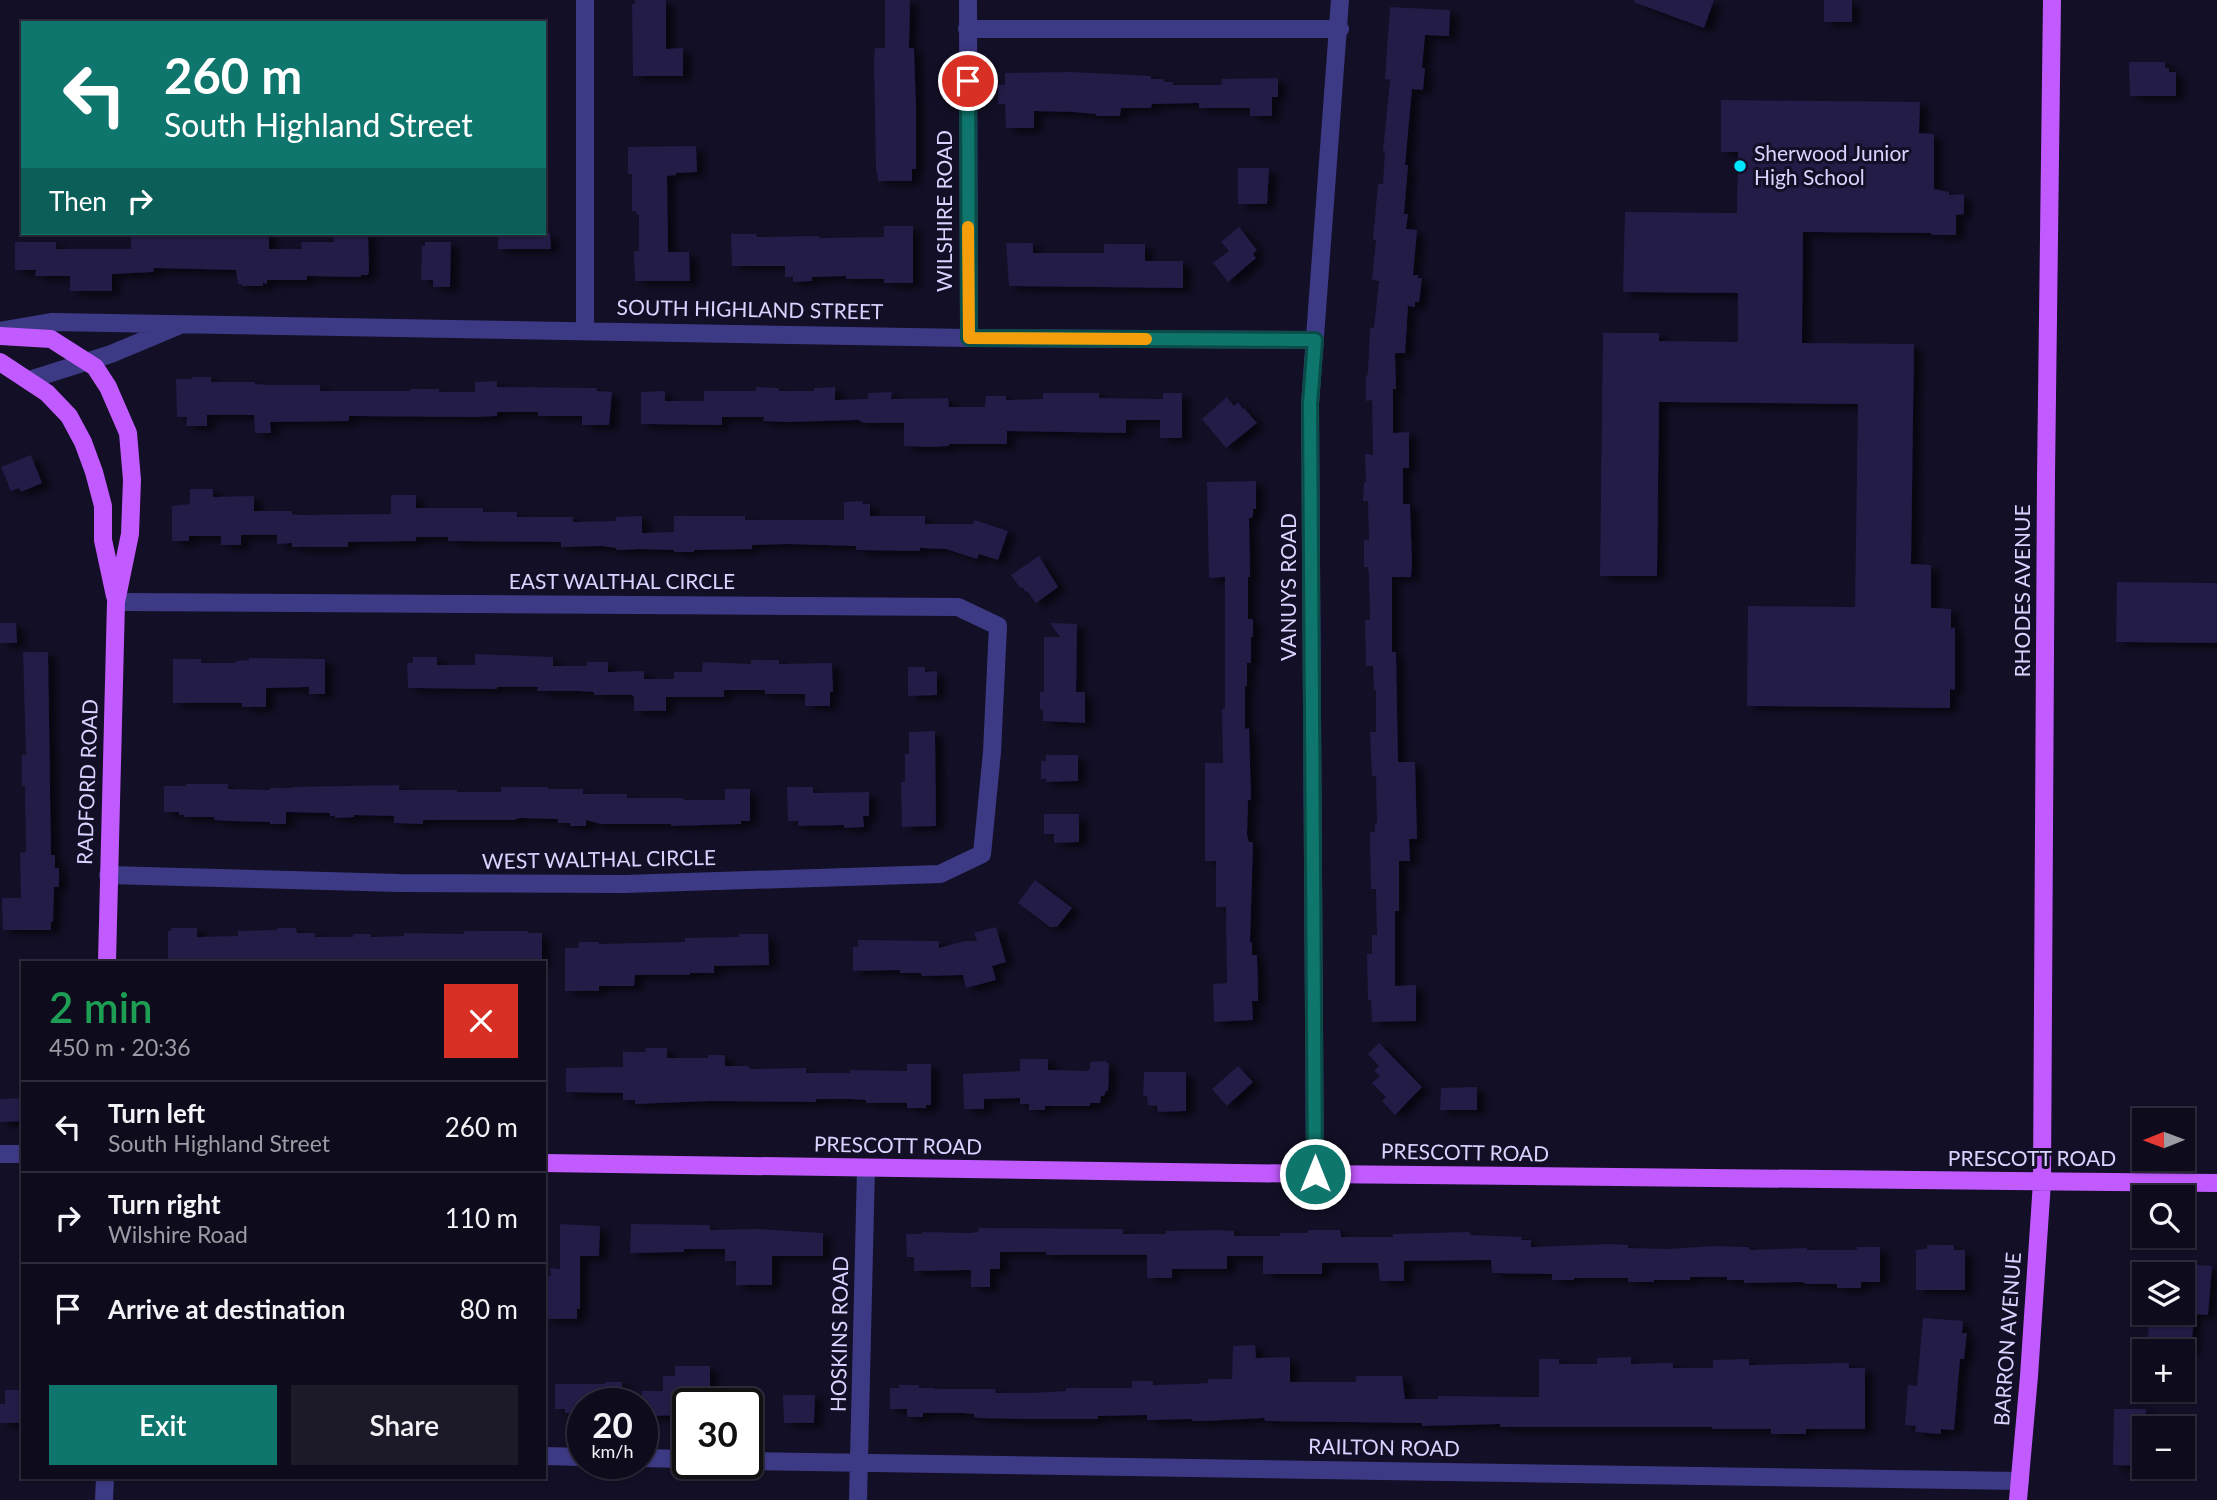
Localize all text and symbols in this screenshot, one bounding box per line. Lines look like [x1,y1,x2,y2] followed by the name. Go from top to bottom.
[164,46,302,104] text: 260 m
[49,49,140,140] icon: left
[938,51,998,111] pin
[949,62,987,100] icon: arrive
[164,105,473,144] text: South Highland Street
[931,130,956,292] street label: WILSHIRE ROAD
[1754,140,1909,189] place label: Sherwood Junior High School
[1732,158,1748,174] marker: Sherwood Junior High School
[121,182,159,220] icon: right
[49,185,107,217] text: Then
[616,294,884,323] street label: SOUTH HIGHLAND STREET
[2009,504,2034,678] street label: RHODES AVENUE
[1275,513,1300,661] street label: VANUYS ROAD
[509,568,735,593] street label: EAST WALTHAL CIRCLE
[71,699,102,865] street label: RADFORD ROAD
[482,844,716,873] street label: WEST WALTHAL CIRCLE
[49,982,153,1032] text: 2 min
[444,984,518,1058] button: close
[49,1033,191,1061] text: 450 m · 20:36
[108,1097,205,1129] text: Turn left
[49,1108,87,1146] icon: left
[2132,1108,2194,1171] north arrow
[2132,1108,2195,1479] map controls
[445,1111,518,1143] text: 260 m
[108,1129,330,1157] text: South Highland Street
[814,1131,982,1158] street label: PRESCOTT ROAD
[1278,1137,1352,1211] position arrow
[1381,1138,1549,1165] street label: PRESCOTT ROAD
[1948,1145,2116,1170] street label: PRESCOTT ROAD
[2132,1185,2195,1248] button: search
[108,1188,221,1220] text: Turn right
[49,1199,87,1237] icon: right
[445,1202,518,1234] text: 110 m
[108,1220,248,1248] text: Wilshire Road
[1988,1251,2025,1427] street label: BARRON AVENUE
[825,1256,852,1412] street label: HOSKINS ROAD
[2132,1262,2195,1325] button: layers
[49,1290,87,1328] icon: arrive
[108,1293,345,1325] text: Arrive at destination
[460,1293,518,1325] text: 80 m
[2132,1339,2195,1402] button: +
[49,1385,277,1465] button: Exit
[291,1385,518,1465] button: Share
[672,1388,763,1479] speed limit sign: 30
[592,1403,633,1445] text: 20
[2132,1416,2195,1479] button: −
[1308,1433,1460,1460] street label: RAILTON ROAD
[591,1440,634,1462] text: km/h

